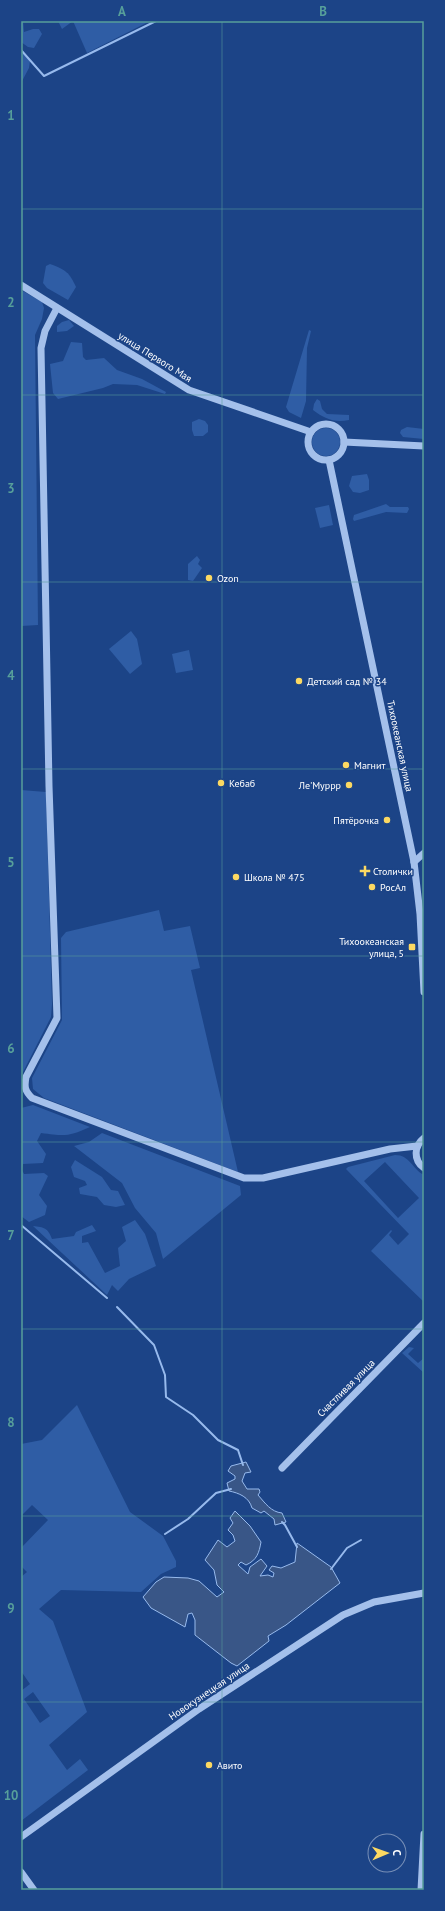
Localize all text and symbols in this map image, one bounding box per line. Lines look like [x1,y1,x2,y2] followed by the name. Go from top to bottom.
[118,3,126,20] text: A
[319,3,327,20] text: B
[7,107,15,124] text: 1
[7,294,15,311] text: 2
[116,329,195,385] street label: улица Первого Мая
[7,480,15,497] text: 3
[217,572,239,585] place label: Ozon
[204,573,214,583] marker: Ozon
[7,667,15,684] text: 4
[307,675,387,688] place label: Детский сад № 34
[294,676,304,686] marker: Детский сад № 34
[384,699,416,793] street label: Тихоокеанская улица
[354,759,385,772] place label: Магнит
[341,760,351,770] marker: Магнит
[229,777,255,790] place label: Кебаб
[216,778,226,788] marker: Кебаб
[298,779,341,792] place label: Ле'Муррр
[344,780,354,790] marker: Ле'Муррр
[333,814,379,827] place label: Пятёрочка
[382,815,392,825] marker: Пятёрочка
[7,854,15,871] text: 5
[373,865,413,878] place label: Столички
[360,866,370,876] marker: Столички
[244,871,305,884] place label: Школа № 475
[231,872,241,882] marker: Школа № 475
[380,881,406,894] place label: РосАл
[367,882,377,892] marker: РосАл
[339,935,404,960] place label: Тихоокеанская улица, 5
[407,942,417,952] marker: Тихоокеанская улица, 5
[7,1040,15,1057] text: 6
[7,1227,15,1244] text: 7
[314,1356,378,1420] street label: Счастливая улица
[7,1414,15,1431] text: 8
[7,1600,15,1617] text: 9
[166,1659,252,1723] street label: Новокузнецкая улица
[217,1759,242,1772] place label: Авито
[204,1760,214,1770] marker: Авито
[4,1787,18,1804] text: 10
[367,1833,407,1873] north arrow
[390,1849,404,1856] text: С

